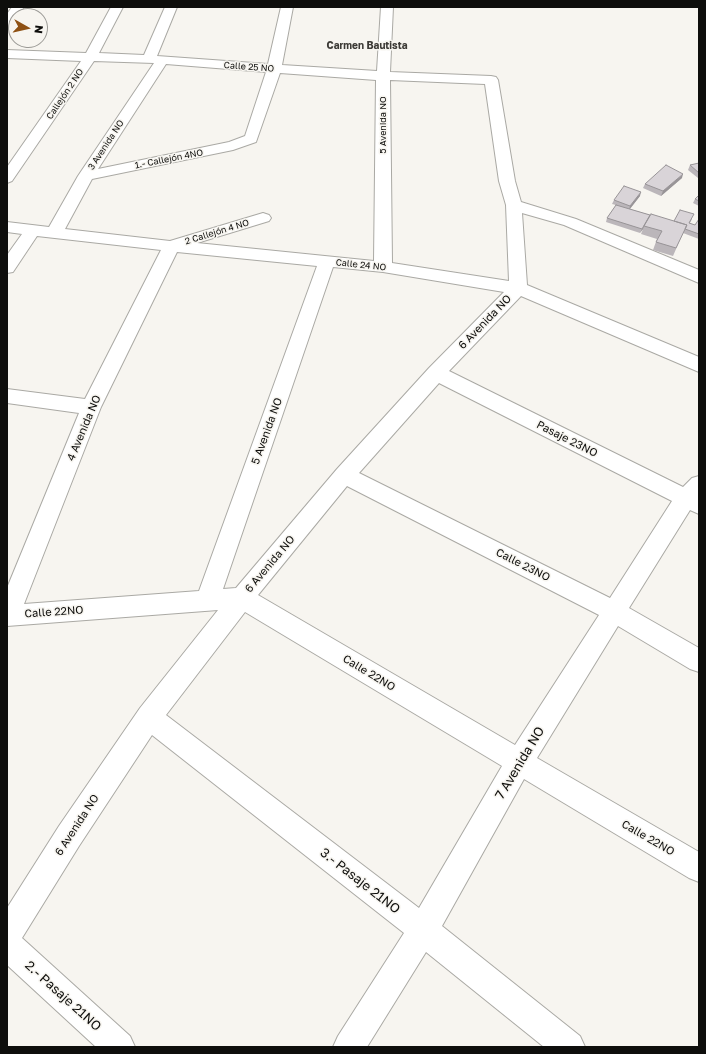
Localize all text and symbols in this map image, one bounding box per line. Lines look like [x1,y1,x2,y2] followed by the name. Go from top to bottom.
[8,8,48,48] north arrow
[32,25,46,35] text: N
[327,40,407,52] district label: Carmen Bautista
[223,60,275,74] street label: Calle 25 NO
[44,67,86,121] street label: Callejón 2 NO
[378,96,388,154] street label: 5 Avenida NO
[86,118,126,172] street label: 3 Avenida NO
[134,147,204,171] street label: 1.- Callejón 4NO
[184,217,250,247] street label: 2 Callejón 4 NO
[335,257,387,273] street label: Calle 24 NO
[456,292,514,352] street label: 6 Avenida NO
[64,393,104,463] street label: 4 Avenida NO
[249,396,285,466] street label: 5 Avenida NO
[534,418,600,460] street label: Pasaje 23NO
[242,533,298,595] street label: 6 Avenida NO
[494,546,552,584] street label: Calle 23NO
[24,603,84,621] street label: Calle 22NO
[340,652,398,694] street label: Calle 22NO
[492,724,548,802] street label: 7 Avenida NO
[52,792,102,858] street label: 6 Avenida NO
[619,818,677,858] street label: Calle 22NO
[317,845,403,917] street label: 3.- Pasaje 21NO
[22,958,104,1034] street label: 2.- Pasaje 21NO

